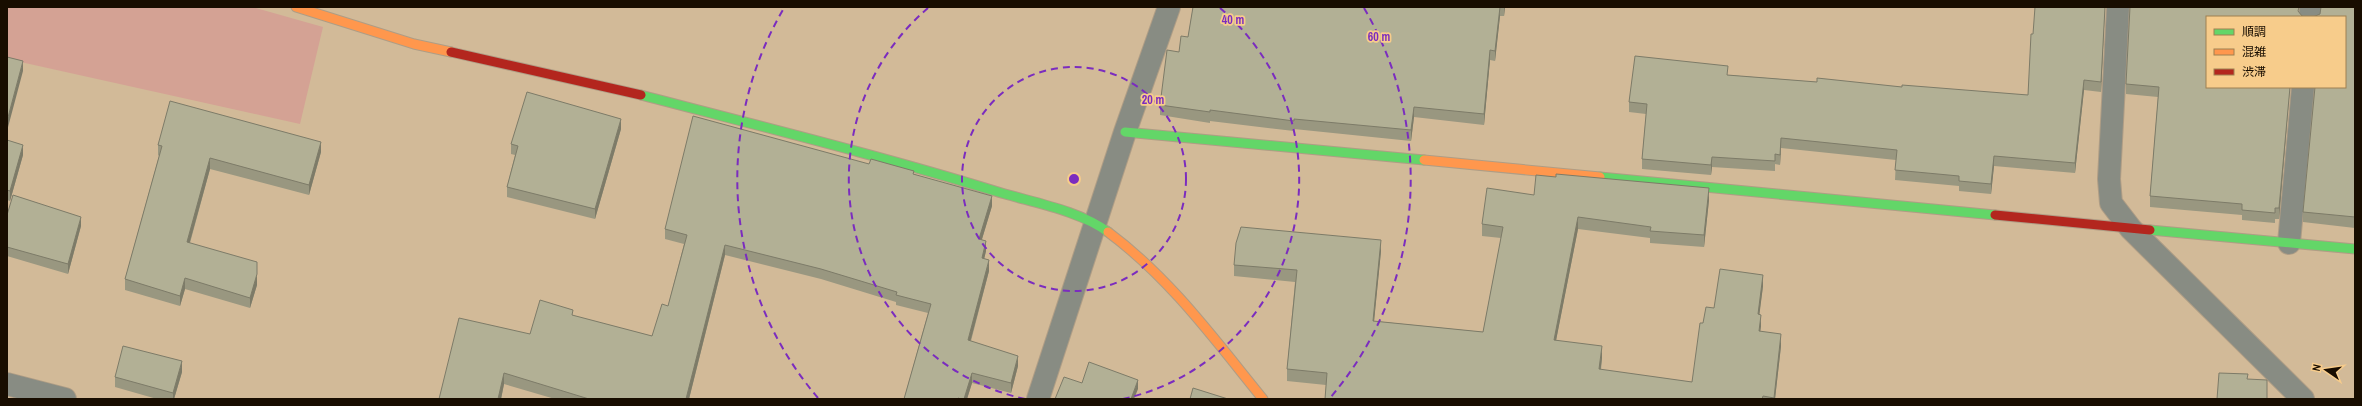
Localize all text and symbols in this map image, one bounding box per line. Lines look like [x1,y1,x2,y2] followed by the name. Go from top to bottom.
[1222,12,1244,28] text: 40 m
[2206,16,2346,88] legend
[2242,24,2266,40] text: 順調
[1368,29,1390,45] text: 60 m
[2242,44,2266,60] text: 混雑
[2242,64,2266,80] text: 渋滞
[1142,92,1164,108] text: 20 m
[1067,172,1081,186] centre of rings
[2306,350,2346,390] north arrow
[2309,363,2324,372] text: N

